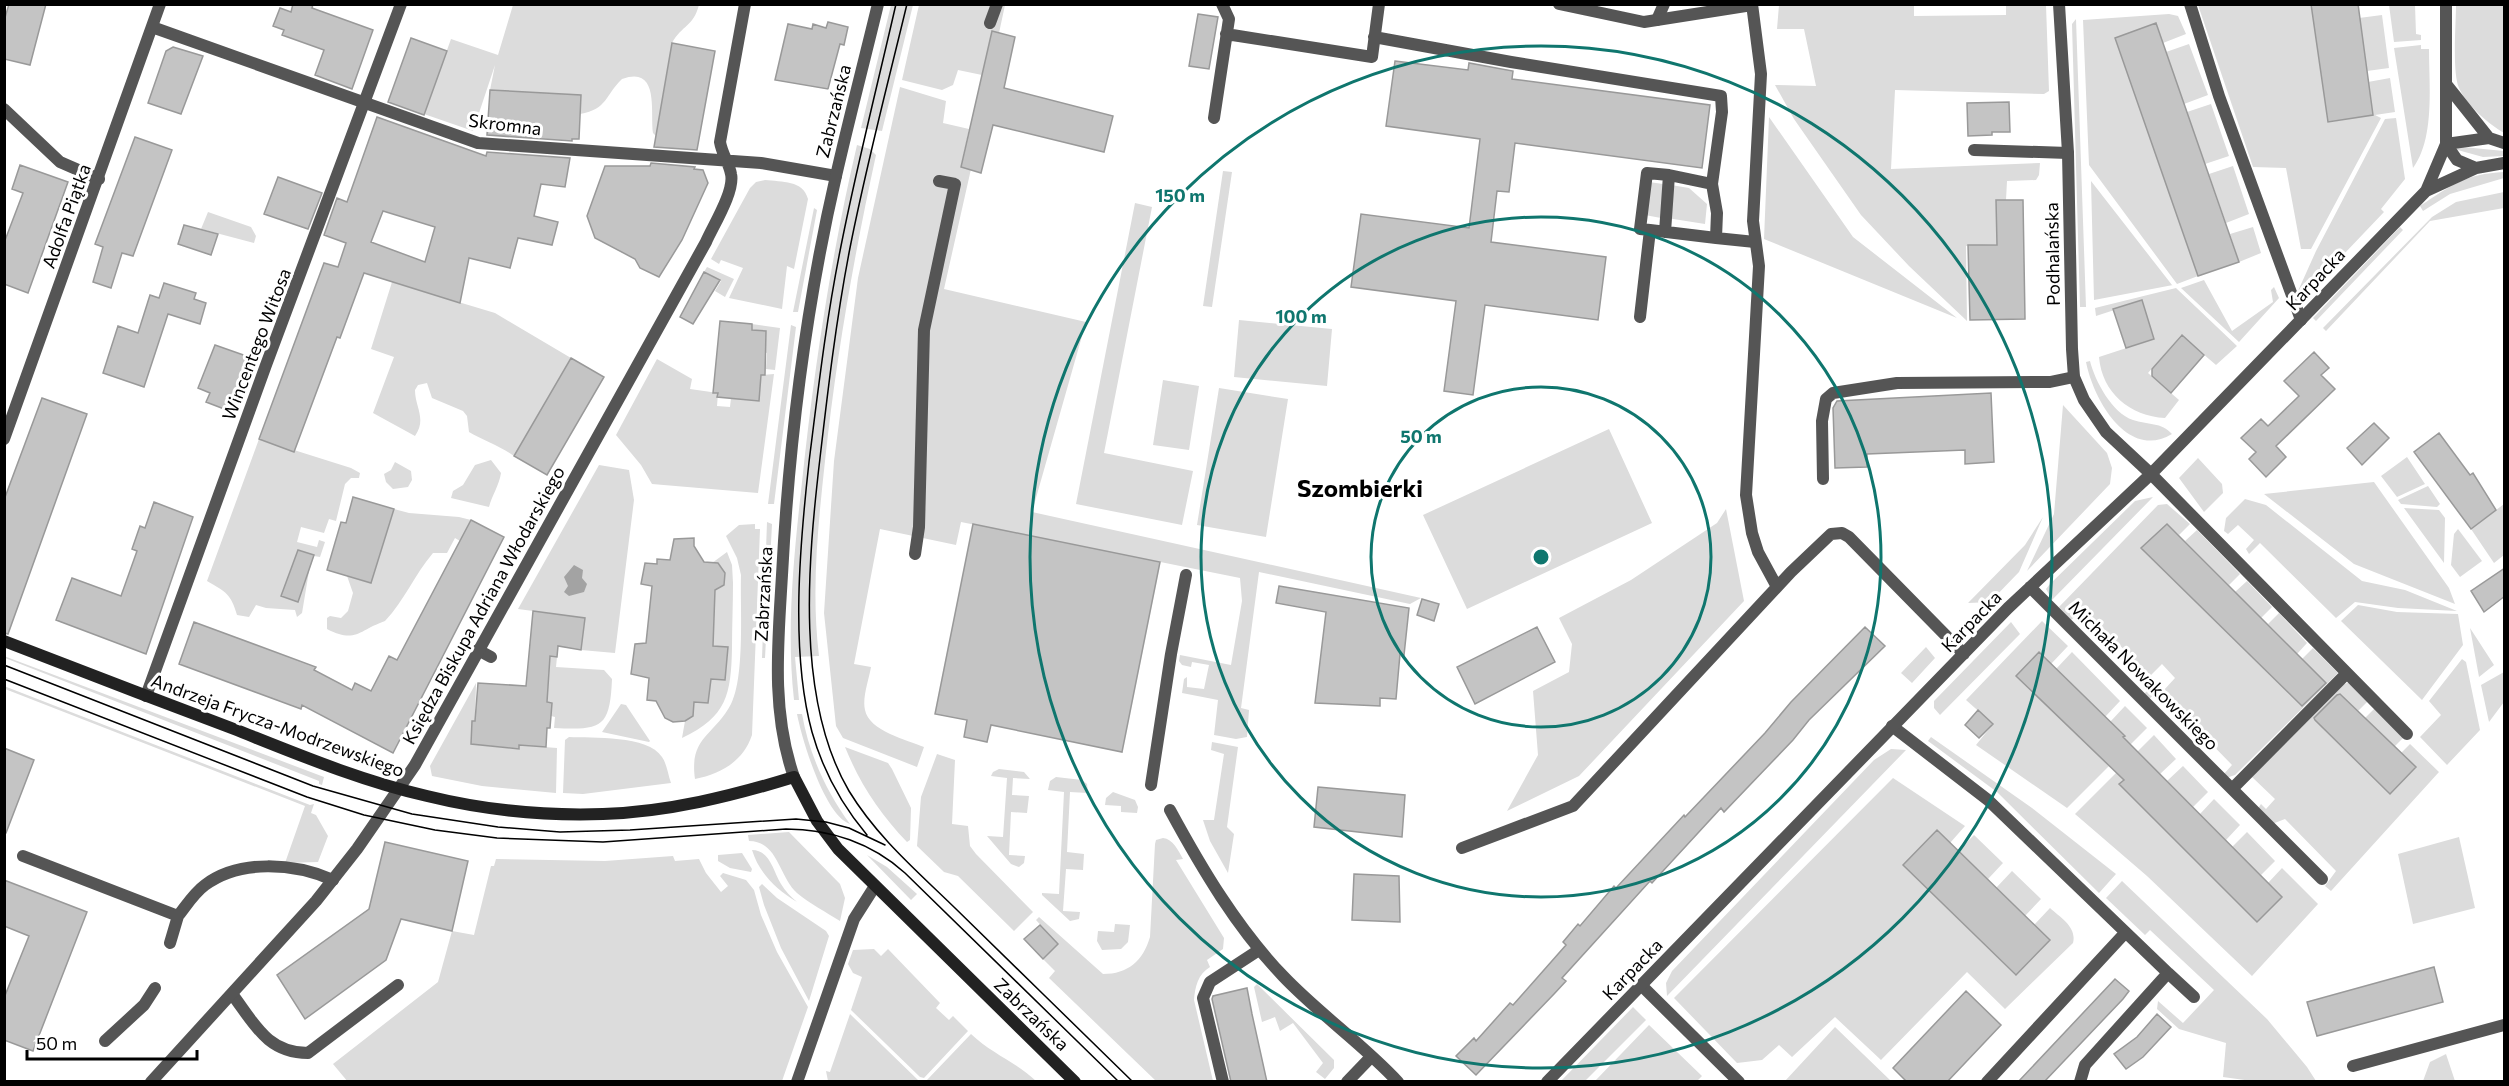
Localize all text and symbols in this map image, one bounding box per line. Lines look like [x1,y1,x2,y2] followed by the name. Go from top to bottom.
[811,62,855,160] street label: Zabrzańska
[467,109,543,139] street label: Skromna
[37,161,95,271] street label: Adolfa Piątka
[1155,184,1205,206] text: 150 m
[2040,202,2064,306] street label: Podhalańska
[2281,243,2349,315] street label: Karpacka
[217,265,295,423] street label: Wincentego Witosa
[1275,305,1327,327] text: 100 m
[1400,425,1442,447] text: 50 m
[397,462,569,748] street label: Księdza Biskupa Adriana Włodarskiego
[1297,473,1423,502] district label: Szombierki
[750,546,776,642] street label: Zabrzańska
[1531,547,1551,567] centre of rings
[1936,586,2006,656] street label: Karpacka
[2064,595,2224,755] street label: Michała Nowakowskiego
[148,669,408,781] street label: Andrzeja Frycza-Modrzewskiego
[1597,934,1667,1004] street label: Karpacka
[990,973,1074,1055] street label: Zabrzańska
[27,1023,196,1061] scale bar
[36,1032,77,1054] text: 50 m

